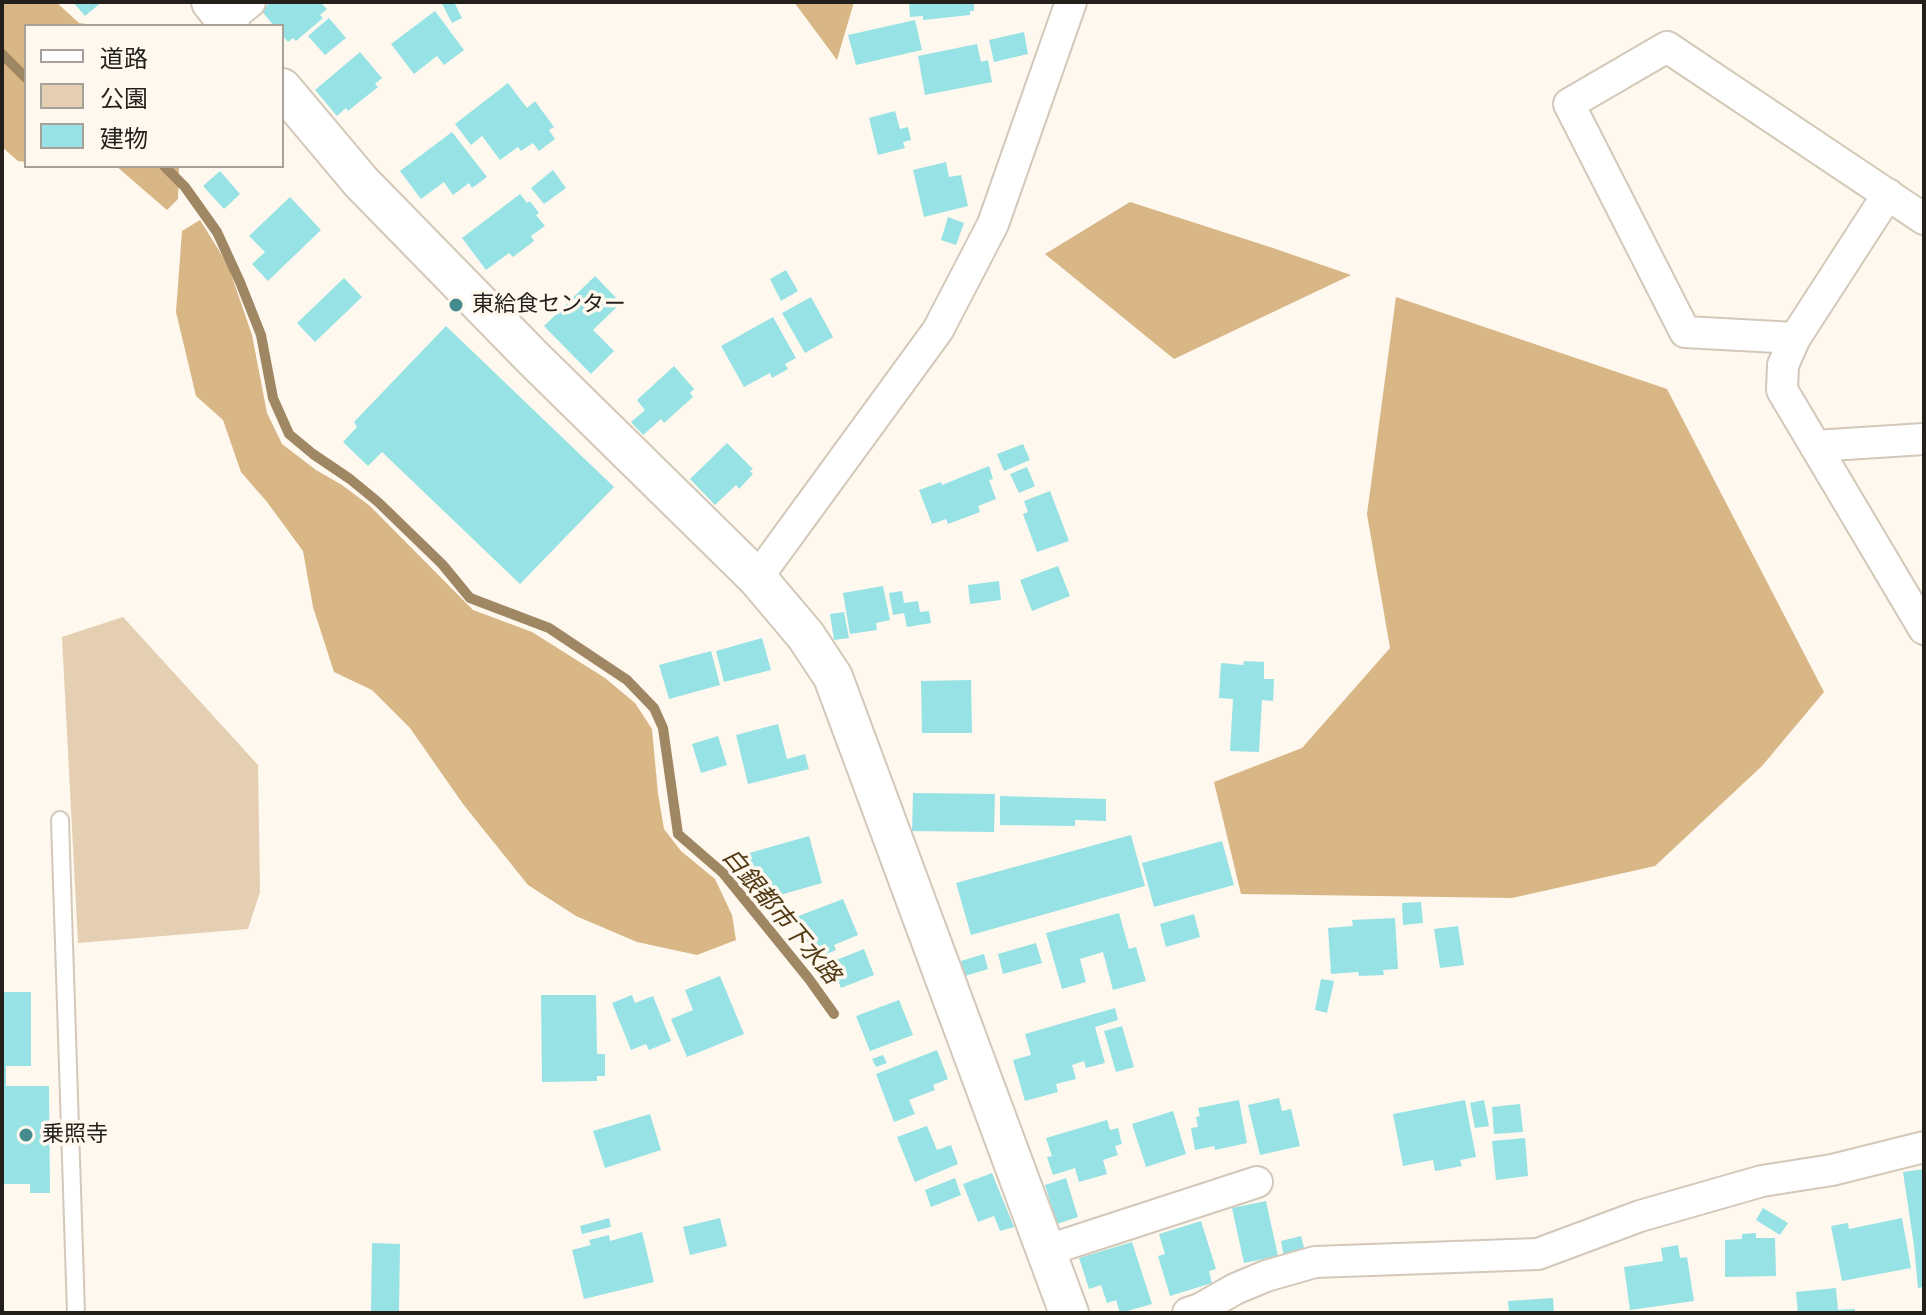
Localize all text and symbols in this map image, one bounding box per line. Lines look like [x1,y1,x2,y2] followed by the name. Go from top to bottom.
[24,24,284,168] legend
[100,45,148,73] text: 道路
[100,85,148,113] text: 公園
[100,125,148,153] text: 建物
[472,292,626,318] place label: 東給食センター
[447,296,465,314] marker: 東給食センター
[715,843,845,991] water label: 白銀都市下水路
[42,1122,108,1148] place label: 乗照寺
[17,1126,35,1144] marker: 乗照寺

